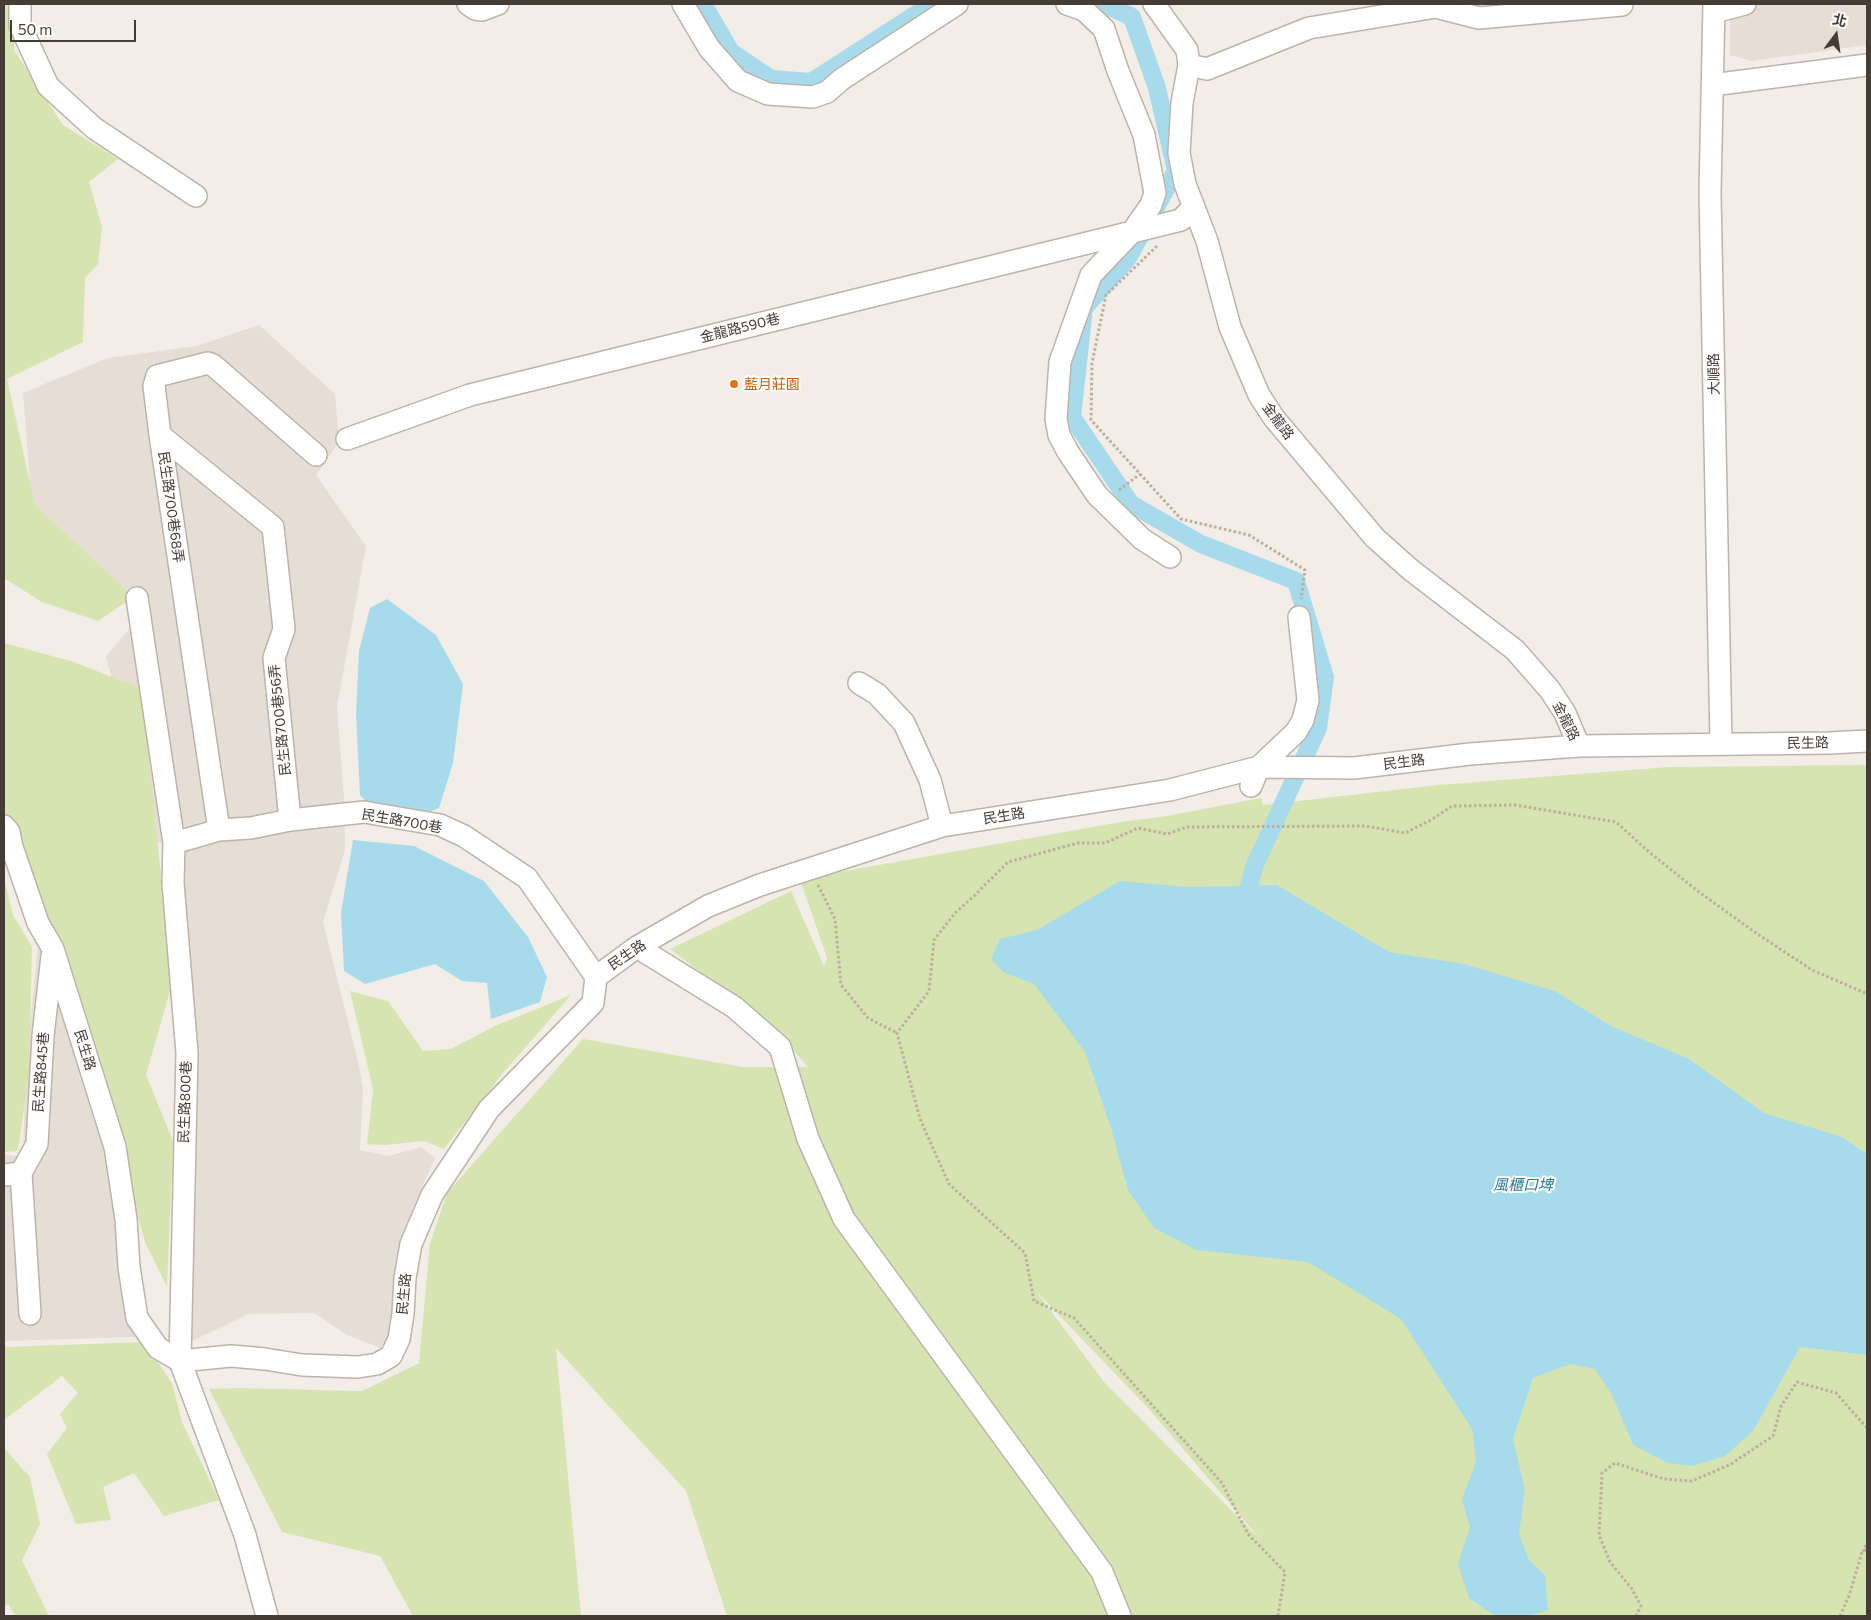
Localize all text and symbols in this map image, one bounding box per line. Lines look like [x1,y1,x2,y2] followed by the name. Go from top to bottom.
[12,10,139,42] scale bar
[1811,10,1861,60] north arrow
[1831,10,1849,30] text: 北
[18,20,52,38] text: 50 m
[698,310,782,346] street label: 金龍路590巷
[1705,353,1723,395] street label: 大順路
[744,376,800,392] place label: 藍月莊園
[728,378,740,390] marker: 藍月莊園
[1259,399,1297,443] street label: 金龍路
[155,450,187,564] street label: 民生路700巷68弄
[266,663,294,777] street label: 民生路700巷56弄
[1549,698,1583,744] street label: 金龍路
[1787,734,1829,752] street label: 民生路
[1382,751,1426,773] street label: 民生路
[982,804,1026,828] street label: 民生路
[360,806,444,836] street label: 民生路700巷
[605,936,649,974] street label: 民生路
[71,1027,99,1073] street label: 民生路
[30,1031,52,1113] street label: 民生路845巷
[175,1060,195,1144] street label: 民生路800巷
[1493,1176,1553,1194] water label: 風櫃口埤
[394,1272,414,1316] street label: 民生路

